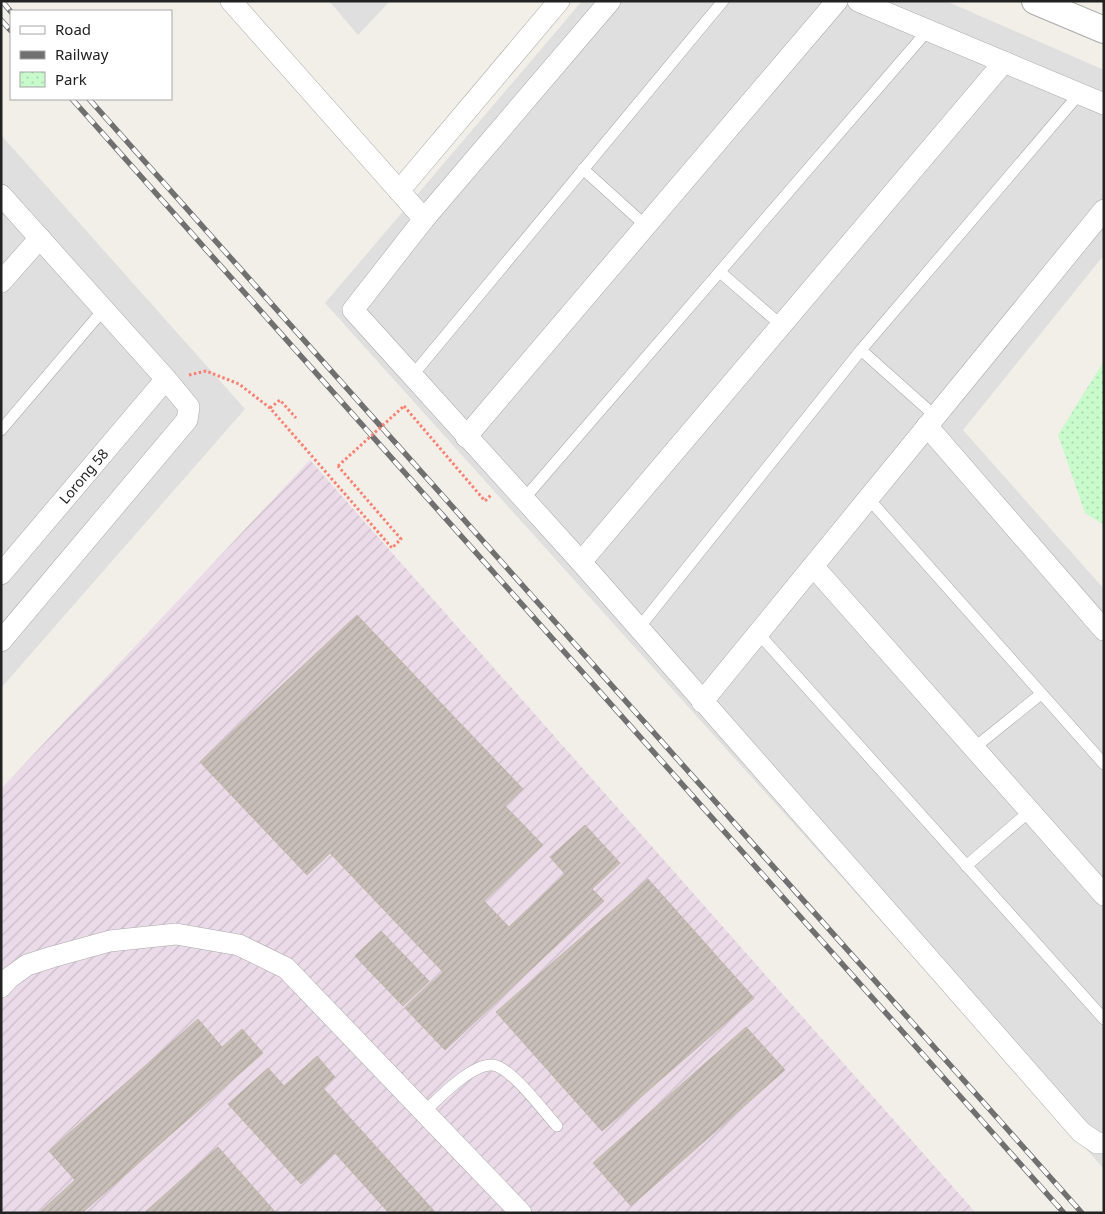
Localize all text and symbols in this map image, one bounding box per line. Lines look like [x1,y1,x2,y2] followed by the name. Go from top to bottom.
[10,10,172,100] legend
[55,19,91,39] text: Road
[55,44,109,64] text: Railway
[55,69,87,89] text: Park
[54,444,112,508] street label: Lorong 58

